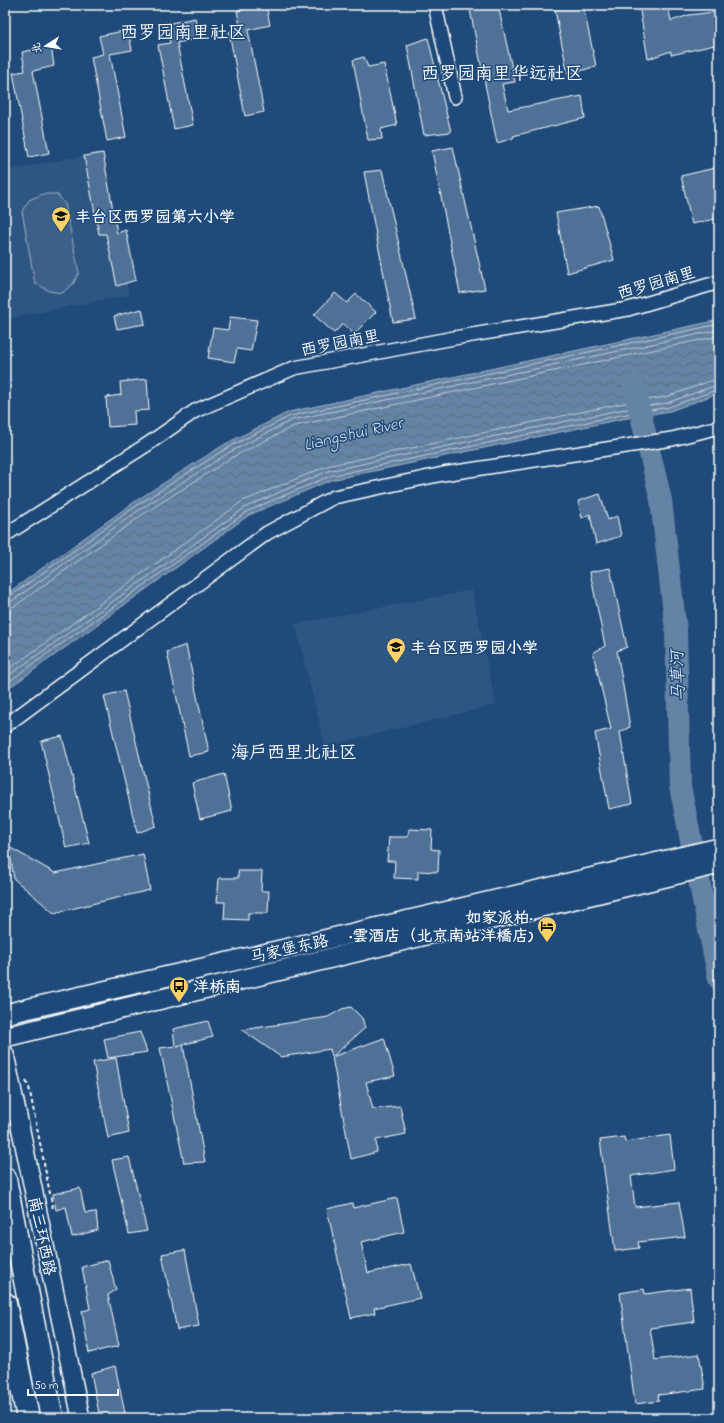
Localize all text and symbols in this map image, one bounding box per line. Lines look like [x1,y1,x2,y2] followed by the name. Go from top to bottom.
[120,21,246,47] district label: 西罗园南里社区
[26,26,66,66] north arrow
[28,41,46,55] text: 北
[421,62,583,88] district label: 西罗园南里华远社区
[50,205,72,233] school or university icon: 丰台区西罗园第六小学
[75,206,235,230] place label: 丰台区西罗园第六小学
[615,261,698,306] street label: 西罗园南里
[299,325,382,363] street label: 西罗园南里
[301,410,408,459] water label: Liangshui River
[385,636,407,664] school or university icon: 丰台区西罗园小学
[410,637,538,661] place label: 丰台区西罗园小学
[665,647,692,702] water label: 马草河
[231,741,357,767] district label: 海户西里北社区
[349,907,534,949] place label: 如家派柏· ·雲酒店（北京南站洋橋店)
[536,915,558,943] hotel icon: 如家派柏· ·雲酒店（北京南站洋橋店)
[248,929,331,971] street label: 马家堡东路
[168,975,190,1003] bus stop icon: 洋桥南
[193,976,241,1000] place label: 洋桥南
[21,1195,61,1278] street label: 南三环西路
[28,1371,118,1397] scale bar
[34,1377,58,1395] text: 50 m

